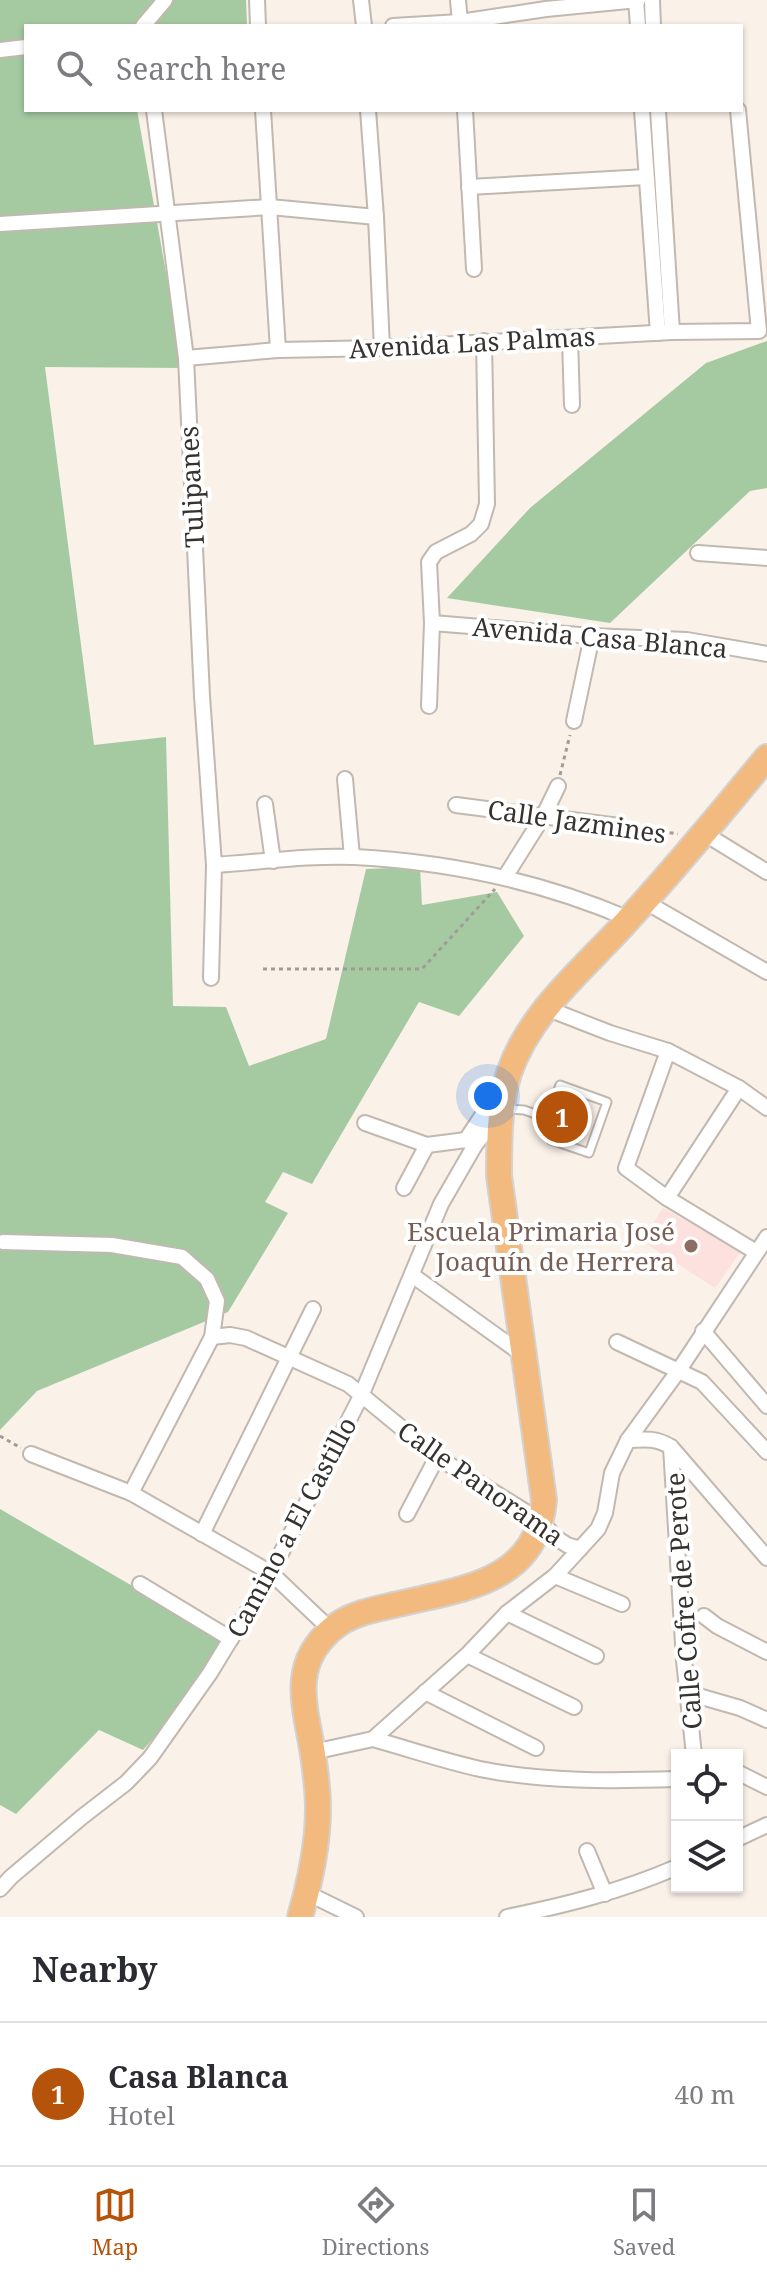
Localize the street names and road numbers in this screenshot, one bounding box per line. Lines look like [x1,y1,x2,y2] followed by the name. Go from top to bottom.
[348,318,596,366] street label: Avenida Las Palmas
[170,425,212,549] street label: Tulipanes
[471,608,729,666] street label: Avenida Casa Blanca
[485,791,669,851] street label: Calle Jazmines
[218,1410,364,1644] street label: Camino a El Castillo
[391,1412,571,1554] street label: Calle Panorama
[656,1471,710,1731] street label: Calle Cofre de Perote

